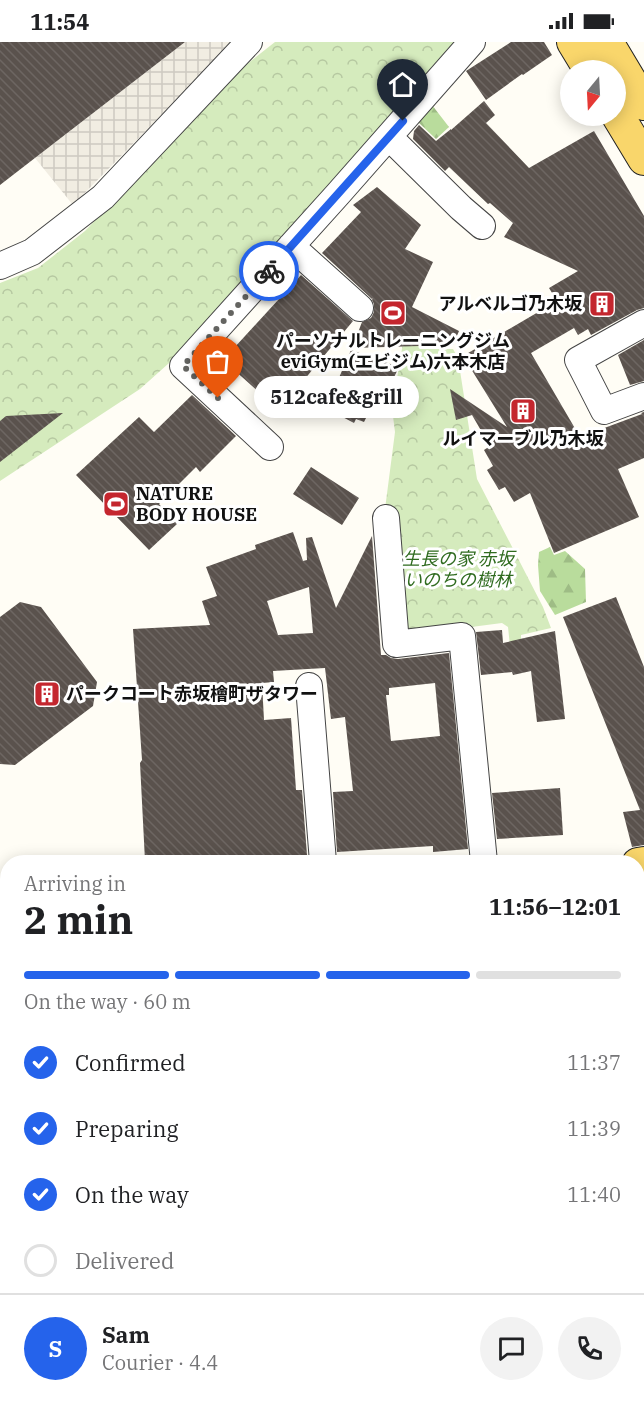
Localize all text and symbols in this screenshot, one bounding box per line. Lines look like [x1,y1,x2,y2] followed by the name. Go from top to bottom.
[30,7,89,36] text: 11:54
[377,59,428,121] pin
[560,60,626,126] north arrow
[560,60,626,126] map controls
[386,68,419,101] icon: home
[239,241,299,301] courier
[253,255,286,288] icon: bike
[587,289,617,319] building icon: アルベルゴ乃木坂
[439,292,583,315] place label: アルベルゴ乃木坂
[378,298,408,328] sports icon: パーソナルトレーニングジム eviGym(エビジム)六本木店
[276,329,510,373] place label: パーソナルトレーニングジム eviGym(エビジム)六本木店
[192,336,243,398] pin
[201,345,234,378] icon: bag
[254,377,419,419] callout: 512cafe&grill
[270,383,403,410] text: 512cafe&grill
[508,396,538,426] building icon: ルイマーブル乃木坂
[443,427,604,450] place label: ルイマーブル乃木坂
[136,482,257,526] place label: NATURE BODY HOUSE
[101,489,131,519] sports icon: NATURE BODY HOUSE
[402,547,517,591] park label: 生長の家 赤坂 いのちの樹林
[32,679,62,709] building icon: パークコート赤坂檜町ザタワー
[66,682,318,705] place label: パークコート赤坂檜町ザタワー
[24,870,126,897] text: Arriving in
[489,892,621,921] text: 11:56–12:01
[24,894,133,945] text: 2 min
[24,988,191,1015] text: On the way · 60 m
[24,1046,57,1079] icon: check
[75,1048,186,1077] text: Confirmed
[567,1049,621,1076] text: 11:37
[24,1112,57,1145] icon: check
[75,1114,179,1143] text: Preparing
[567,1115,621,1142] text: 11:39
[24,1178,57,1211] icon: check
[75,1180,189,1209] text: On the way
[567,1181,621,1208] text: 11:40
[75,1246,174,1275] text: Delivered
[480,1317,543,1380] button: chat
[558,1317,621,1380] button: phone
[102,1320,150,1349] text: Sam
[49,1334,62,1363] text: S
[102,1349,218,1376] text: Courier · 4.4

